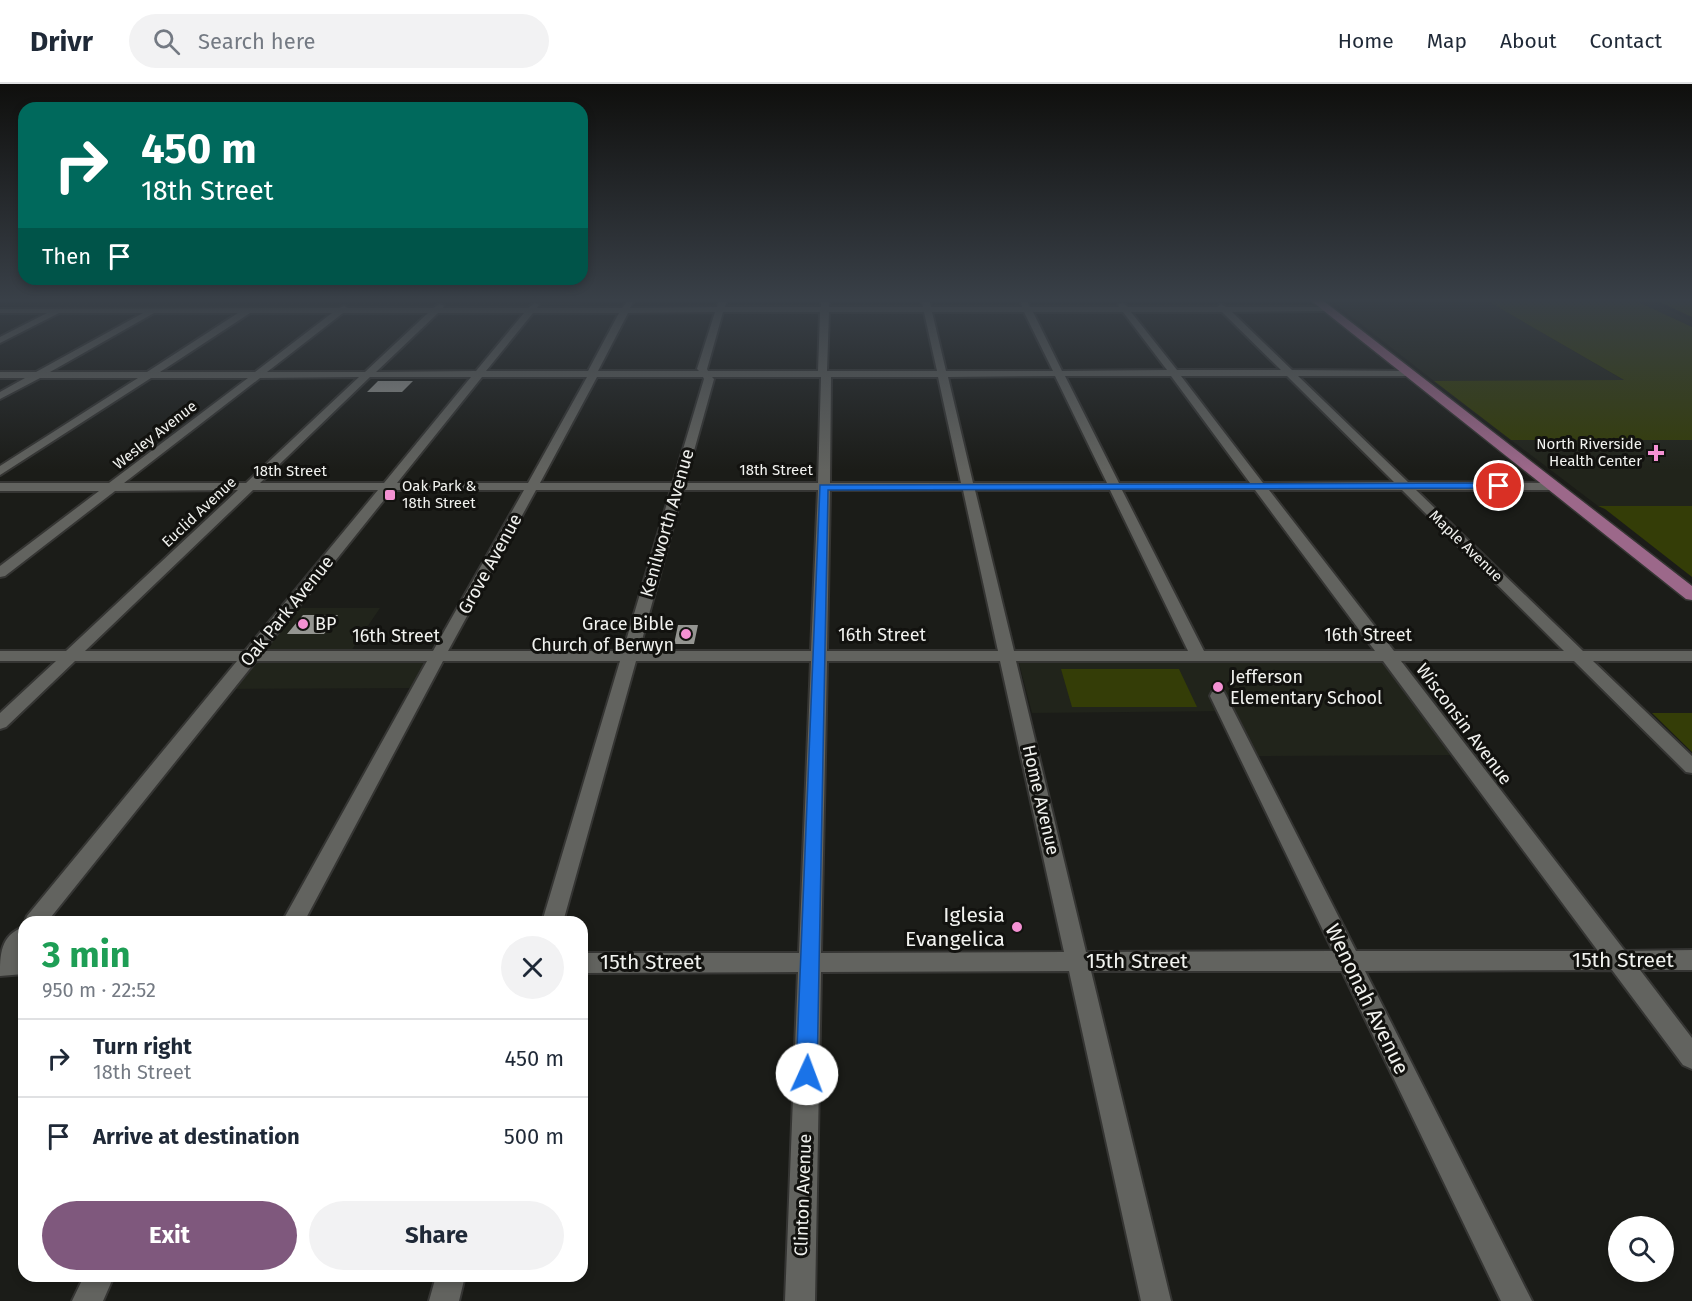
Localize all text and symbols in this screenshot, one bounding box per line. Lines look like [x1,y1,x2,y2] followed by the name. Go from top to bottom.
[129,14,549,68] search box
[30,25,93,58] text: Drivr
[150,25,183,58] icon: search
[198,28,315,55] text: Search here
[1338,28,1394,54] text: Home
[1427,28,1467,54] text: Map
[1500,28,1557,54] text: About
[1590,28,1662,54] text: Contact
[141,124,257,174] text: 450 m
[42,126,120,204] icon: right
[141,175,274,207] text: 18th Street
[103,240,136,273] icon: arrive
[42,243,91,270] text: Then
[110,397,200,473] street label: Wesley Avenue
[1536,435,1642,470] place label: North Riverside Health Center
[1647,444,1665,462] marker: North Riverside Health Center
[635,446,699,600] street label: Kenilworth Avenue
[1473,460,1524,511] pin
[739,461,813,479] street label: 18th Street
[253,462,327,480] street label: 18th Street
[1482,469,1515,502] icon: arrive
[158,473,240,551] street label: Euclid Avenue
[402,477,477,512] place label: Oak Park & 18th Street
[383,488,397,502] marker: Oak Park & 18th Street
[1426,507,1506,585] street label: Maple Avenue
[453,510,527,618] street label: Grove Avenue
[236,551,338,671] street label: Oak Park Avenue
[315,613,336,635] place label: BP
[531,613,674,656] place label: Grace Bible Church of Berwyn
[296,617,310,631] marker: BP
[838,624,927,646] street label: 16th Street
[1324,624,1413,646] street label: 16th Street
[352,625,441,647] street label: 16th Street
[679,627,693,641] marker: Grace Bible Church of Berwyn
[1411,659,1517,789] street label: Wisconsin Avenue
[1230,666,1382,709] place label: Jefferson Elementary School
[1211,680,1225,694] marker: Jefferson Elementary School
[1018,743,1064,857] street label: Home Avenue
[905,902,1005,952] place label: Iglesia Evangelica
[1319,919,1415,1079] street label: Wenonah Avenue
[1010,920,1024,934] marker: Iglesia Evangelica
[42,933,131,977] text: 3 min
[501,936,564,999] button: close
[1572,947,1674,973] street label: 15th Street
[1086,948,1188,974] street label: 15th Street
[600,949,702,975] street label: 15th Street
[42,978,156,1002] text: 950 m · 22:52
[93,1033,192,1060] text: Turn right
[42,1042,75,1075] icon: right
[775,1042,839,1106] position arrow
[505,1045,564,1072] text: 450 m
[93,1060,191,1084] text: 18th Street
[42,1120,75,1153] icon: arrive
[93,1123,300,1150] text: Arrive at destination
[504,1123,564,1150] text: 500 m
[790,1133,816,1257] street label: Clinton Avenue
[42,1201,297,1270] button: Exit
[309,1201,564,1270] button: Share
[1608,1216,1674,1282] map controls
[1608,1216,1674,1282] button: search

